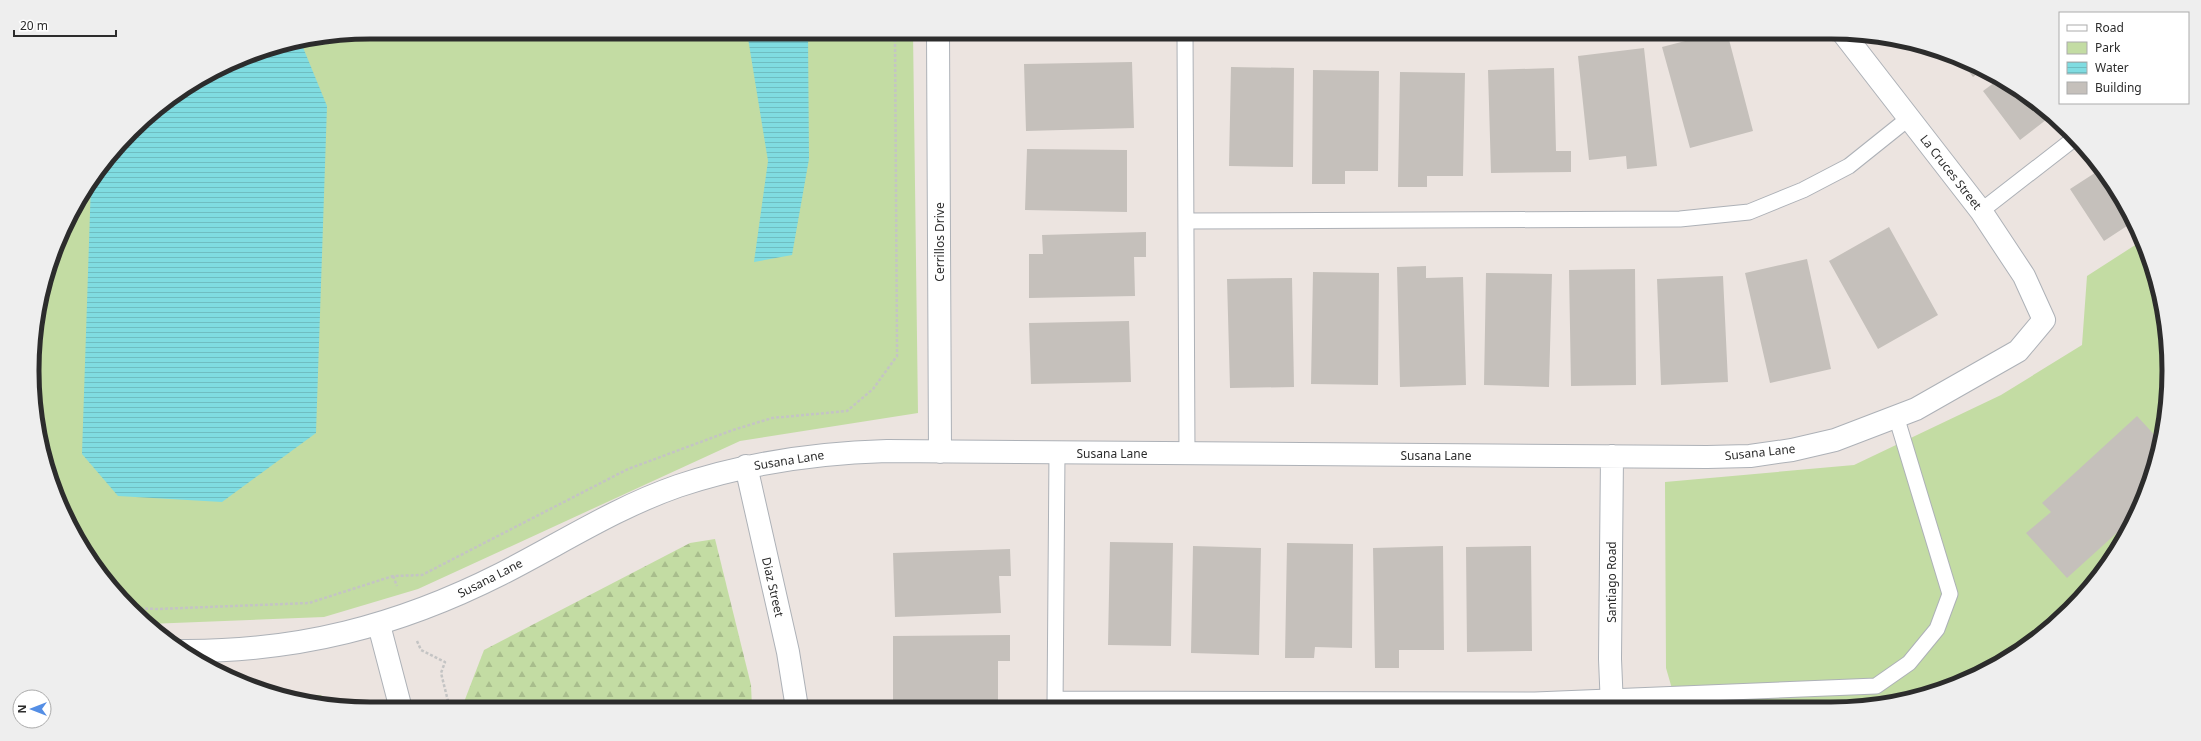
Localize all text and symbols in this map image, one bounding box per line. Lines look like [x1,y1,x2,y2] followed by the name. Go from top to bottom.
[14,12,116,38] scale bar
[2059,12,2189,104] legend
[20,17,48,34] text: 20 m
[2095,19,2124,36] text: Road
[2095,39,2121,56] text: Park
[2095,59,2129,76] text: Water
[2095,79,2142,96] text: Building
[1916,131,1986,214] street label: La Cruces Street
[931,202,948,282] street label: Cerrillos Drive
[1724,440,1796,464] street label: Susana Lane
[1077,445,1148,462] street label: Susana Lane
[753,446,826,474] street label: Susana Lane
[1401,447,1472,464] street label: Susana Lane
[1603,541,1620,623] street label: Santiago Road
[455,554,526,602] street label: Susana Lane
[758,555,788,619] street label: Diaz Street
[12,689,52,729] north arrow
[14,705,29,713] text: N

